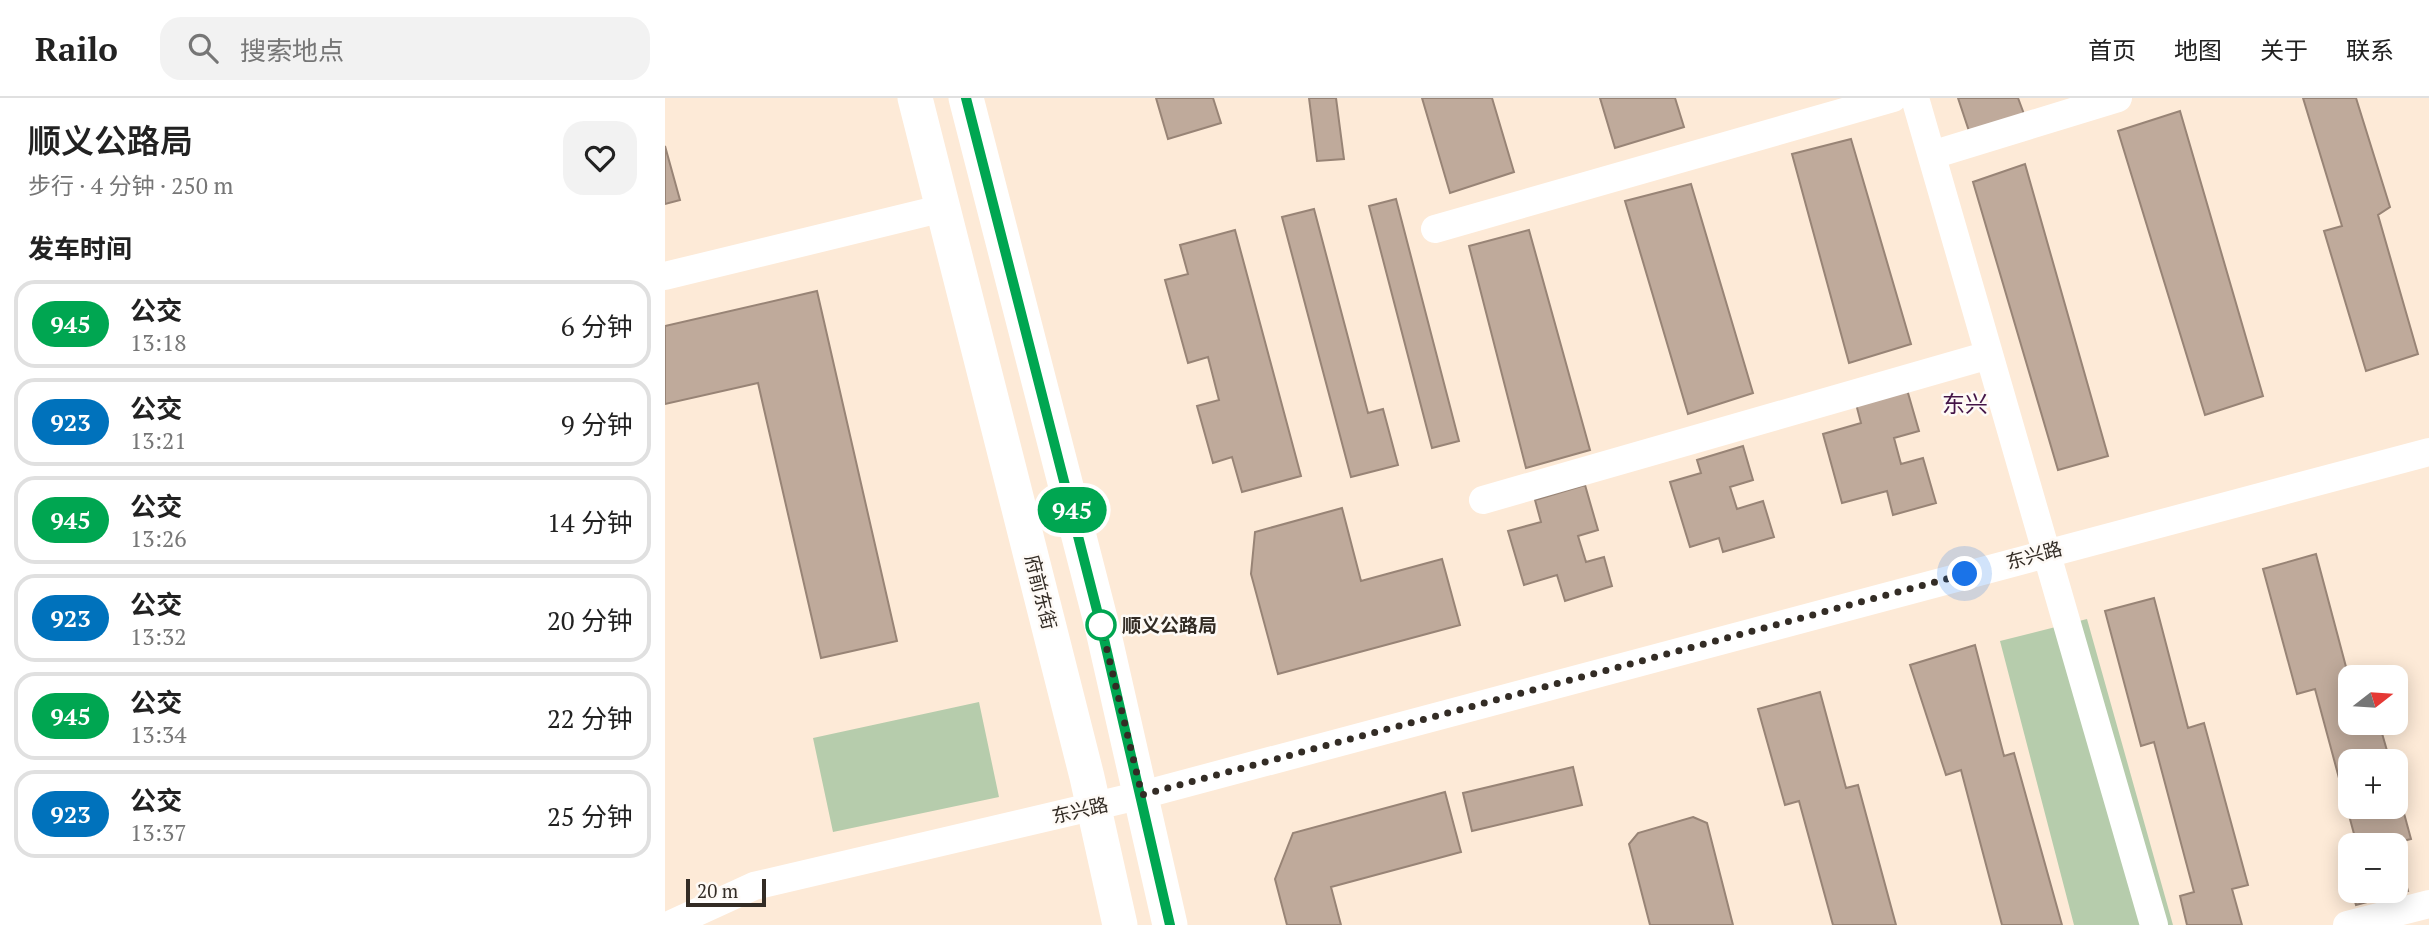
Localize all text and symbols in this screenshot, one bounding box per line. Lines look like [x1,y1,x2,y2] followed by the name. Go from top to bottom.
[160,17,650,80] search box
[35,27,118,70] text: Railo
[184,29,222,67] icon: search
[240,33,344,67] text: 搜索地点
[2088,34,2136,66] text: 首页
[2174,34,2222,66] text: 地图
[2260,34,2308,66] text: 关于
[2346,34,2394,66] text: 联系
[28,119,193,162] text: 顺义公路局
[563,121,637,195] button: heart
[28,170,233,201] text: 步行 · 4 分钟 · 250 m
[28,231,132,265] text: 发车时间
[130,293,182,327] text: 公交
[50,308,91,340] text: 945
[561,309,633,343] text: 6 分钟
[130,327,187,358] text: 13:18
[1942,388,1988,419] district label: 东兴
[130,391,182,425] text: 公交
[50,406,91,438] text: 923
[561,407,633,441] text: 9 分钟
[130,425,187,456] text: 13:21
[1032,487,1112,533] line badge: 945
[130,489,182,523] text: 公交
[1052,494,1092,526] text: 945
[50,504,91,536] text: 945
[547,505,633,539] text: 14 分钟
[130,523,187,554] text: 13:26
[2003,535,2065,574] street label: 东兴路
[1020,552,1063,632] street label: 府前东街
[1947,556,1982,591] your location
[130,587,182,621] text: 公交
[50,602,91,634] text: 923
[547,603,633,637] text: 20 分钟
[1086,610,1116,640] marker: 顺义公路局
[1122,612,1217,637] place label: 顺义公路局
[130,621,187,652] text: 13:32
[2338,665,2408,735] north arrow
[2338,665,2408,903] map controls
[130,685,182,719] text: 公交
[50,700,91,732] text: 945
[547,701,633,735] text: 22 分钟
[130,719,187,750] text: 13:34
[2338,749,2408,819] button: +
[130,783,182,817] text: 公交
[1049,791,1110,828] street label: 东兴路
[50,798,91,830] text: 923
[547,799,633,833] text: 25 分钟
[130,817,187,848] text: 13:37
[2338,833,2408,903] button: −
[686,876,767,908] scale bar
[697,878,738,903] text: 20 m

